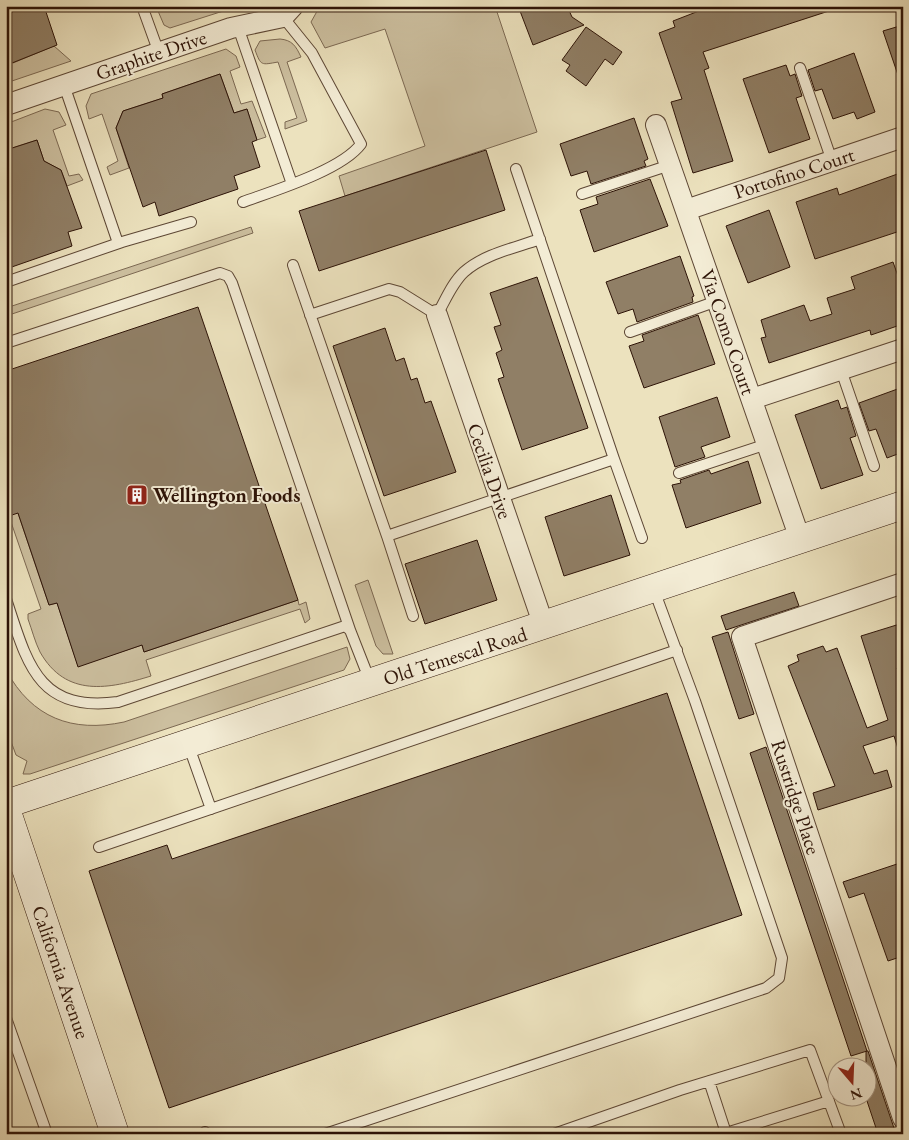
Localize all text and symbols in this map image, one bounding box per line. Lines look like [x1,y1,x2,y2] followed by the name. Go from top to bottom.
[92,24,210,86] street label: Graphite Drive
[730,141,858,205] street label: Portofino Court
[694,266,762,399] street label: Via Como Court
[462,420,519,522] street label: Cecilia Drive
[153,482,300,508] place label: Wellington Foods
[125,483,149,507] building icon: Wellington Foods
[380,620,531,691] street label: Old Temescal Road
[765,736,827,858] street label: Rustridge Place
[26,902,96,1042] street label: California Avenue
[826,1058,876,1108] north arrow
[847,1084,865,1105] text: N

